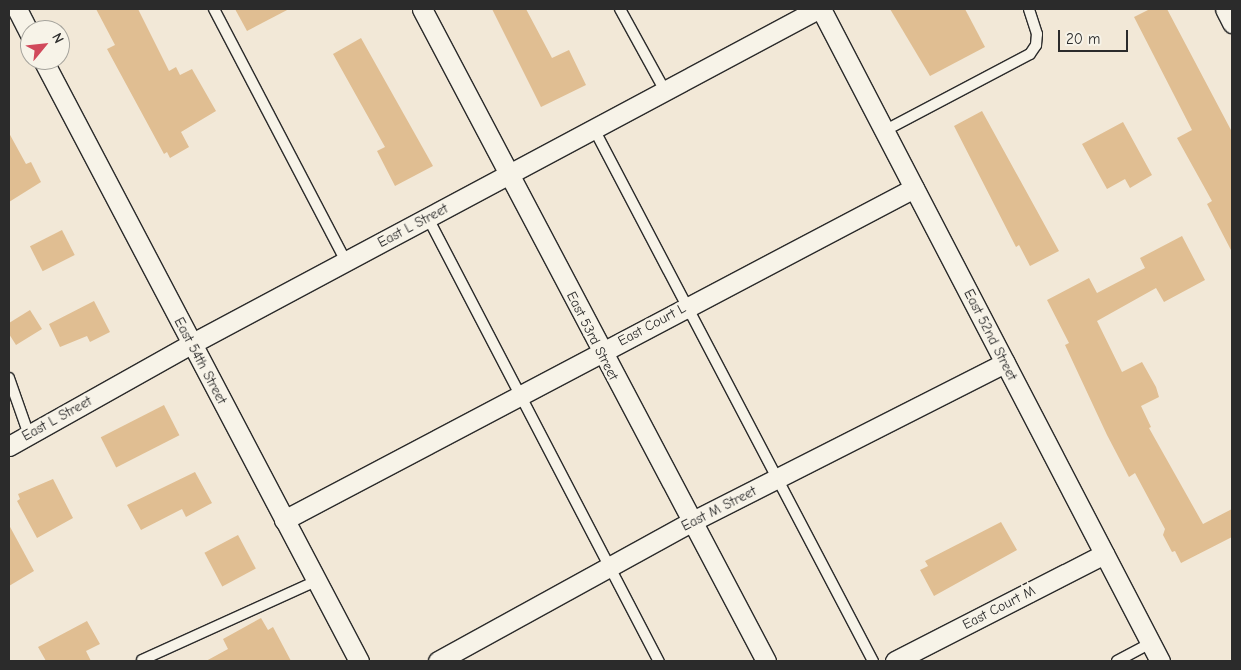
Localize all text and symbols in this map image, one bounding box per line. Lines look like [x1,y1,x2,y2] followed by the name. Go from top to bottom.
[20,20,70,70] north arrow
[1061,20,1131,52] scale bar
[48,30,67,46] text: N
[1066,30,1100,48] text: 20 m
[375,201,451,251] street label: East L Street
[960,287,1020,383] street label: East 52nd Street
[562,289,622,383] street label: East 53rd Street
[615,300,689,350] street label: East Court L
[170,315,230,407] street label: East 54th Street
[19,393,95,445] street label: East L Street
[679,483,759,535] street label: East M Street
[960,583,1038,633] street label: East Court M

